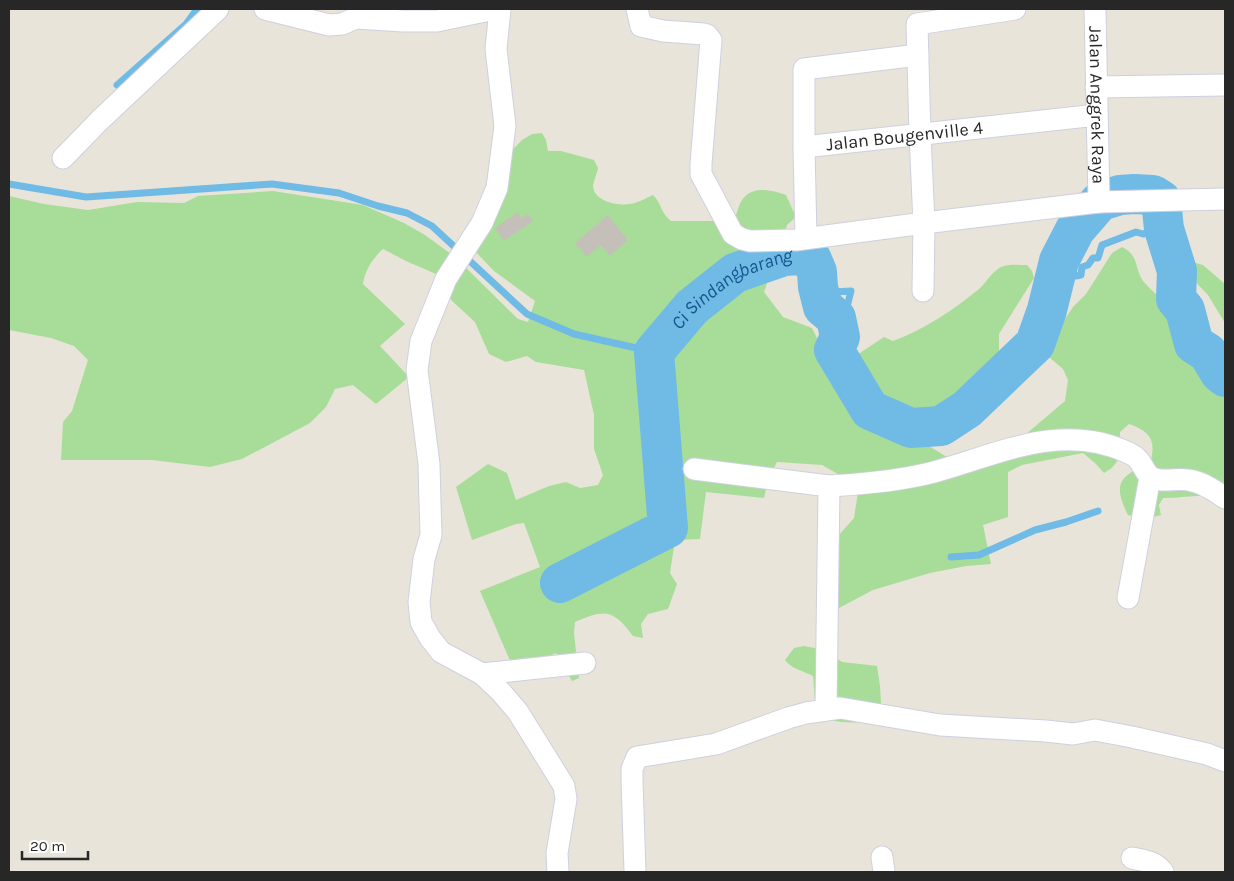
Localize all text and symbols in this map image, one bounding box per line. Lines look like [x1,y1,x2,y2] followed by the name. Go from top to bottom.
[1084,26,1110,184] street label: Jalan Anggrek Raya
[825,117,984,156] street label: Jalan Bougenville 4
[667,244,794,334] water label: Ci Sindangbarang
[22,828,89,860] scale bar
[30,837,65,855] text: 20 m

